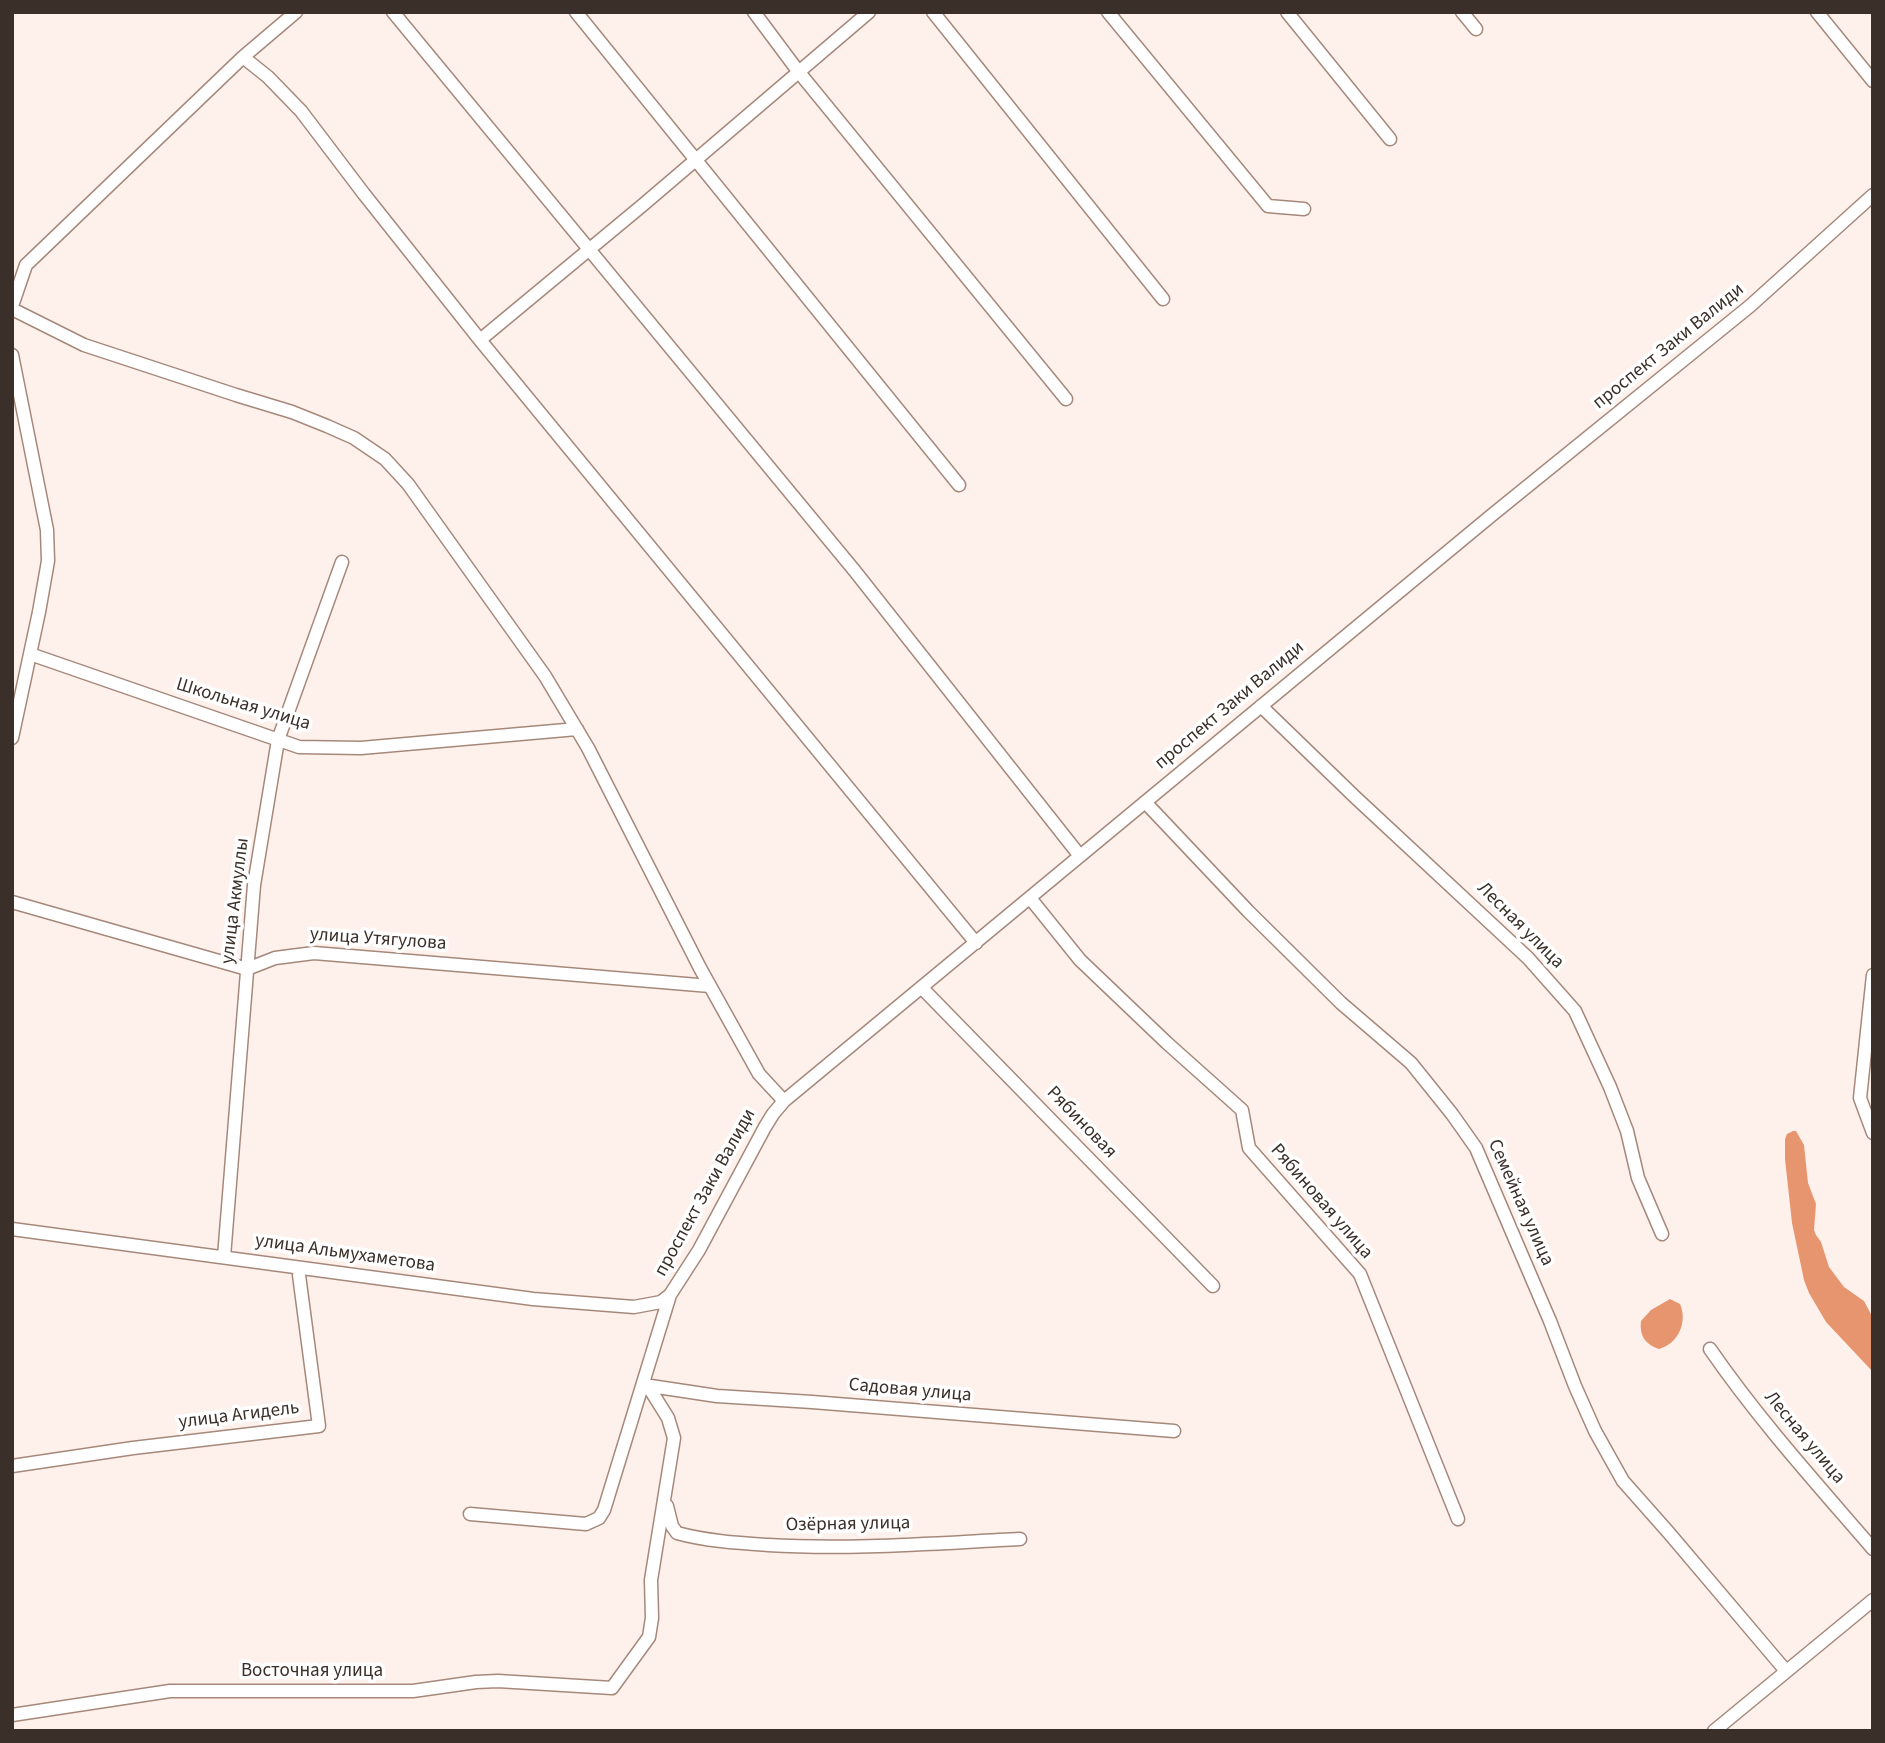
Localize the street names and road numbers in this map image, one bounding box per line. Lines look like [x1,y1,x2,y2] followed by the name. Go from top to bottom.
[1589,279,1749,415] street label: проспект Заки Валиди
[1151,637,1309,775] street label: проспект Заки Валиди
[173,674,313,736] street label: Школьная улица
[217,837,255,965] street label: улица Акмуллы
[1472,878,1568,974] street label: Лесная улица
[309,924,447,956] street label: улица Утягулова
[1041,1082,1121,1164] street label: Рябиновая
[650,1105,762,1281] street label: проспект Заки Валиди
[1482,1136,1558,1270] street label: Семейная улица
[1265,1140,1377,1264] street label: Рябиновая улица
[254,1230,436,1278] street label: улица Альмухаметова
[848,1374,972,1408] street label: Садовая улица
[1759,1387,1849,1489] street label: Лесная улица
[177,1397,301,1435] street label: улица Агидель
[785,1513,911,1537] street label: Озёрная улица
[241,1661,383,1683] street label: Восточная улица

